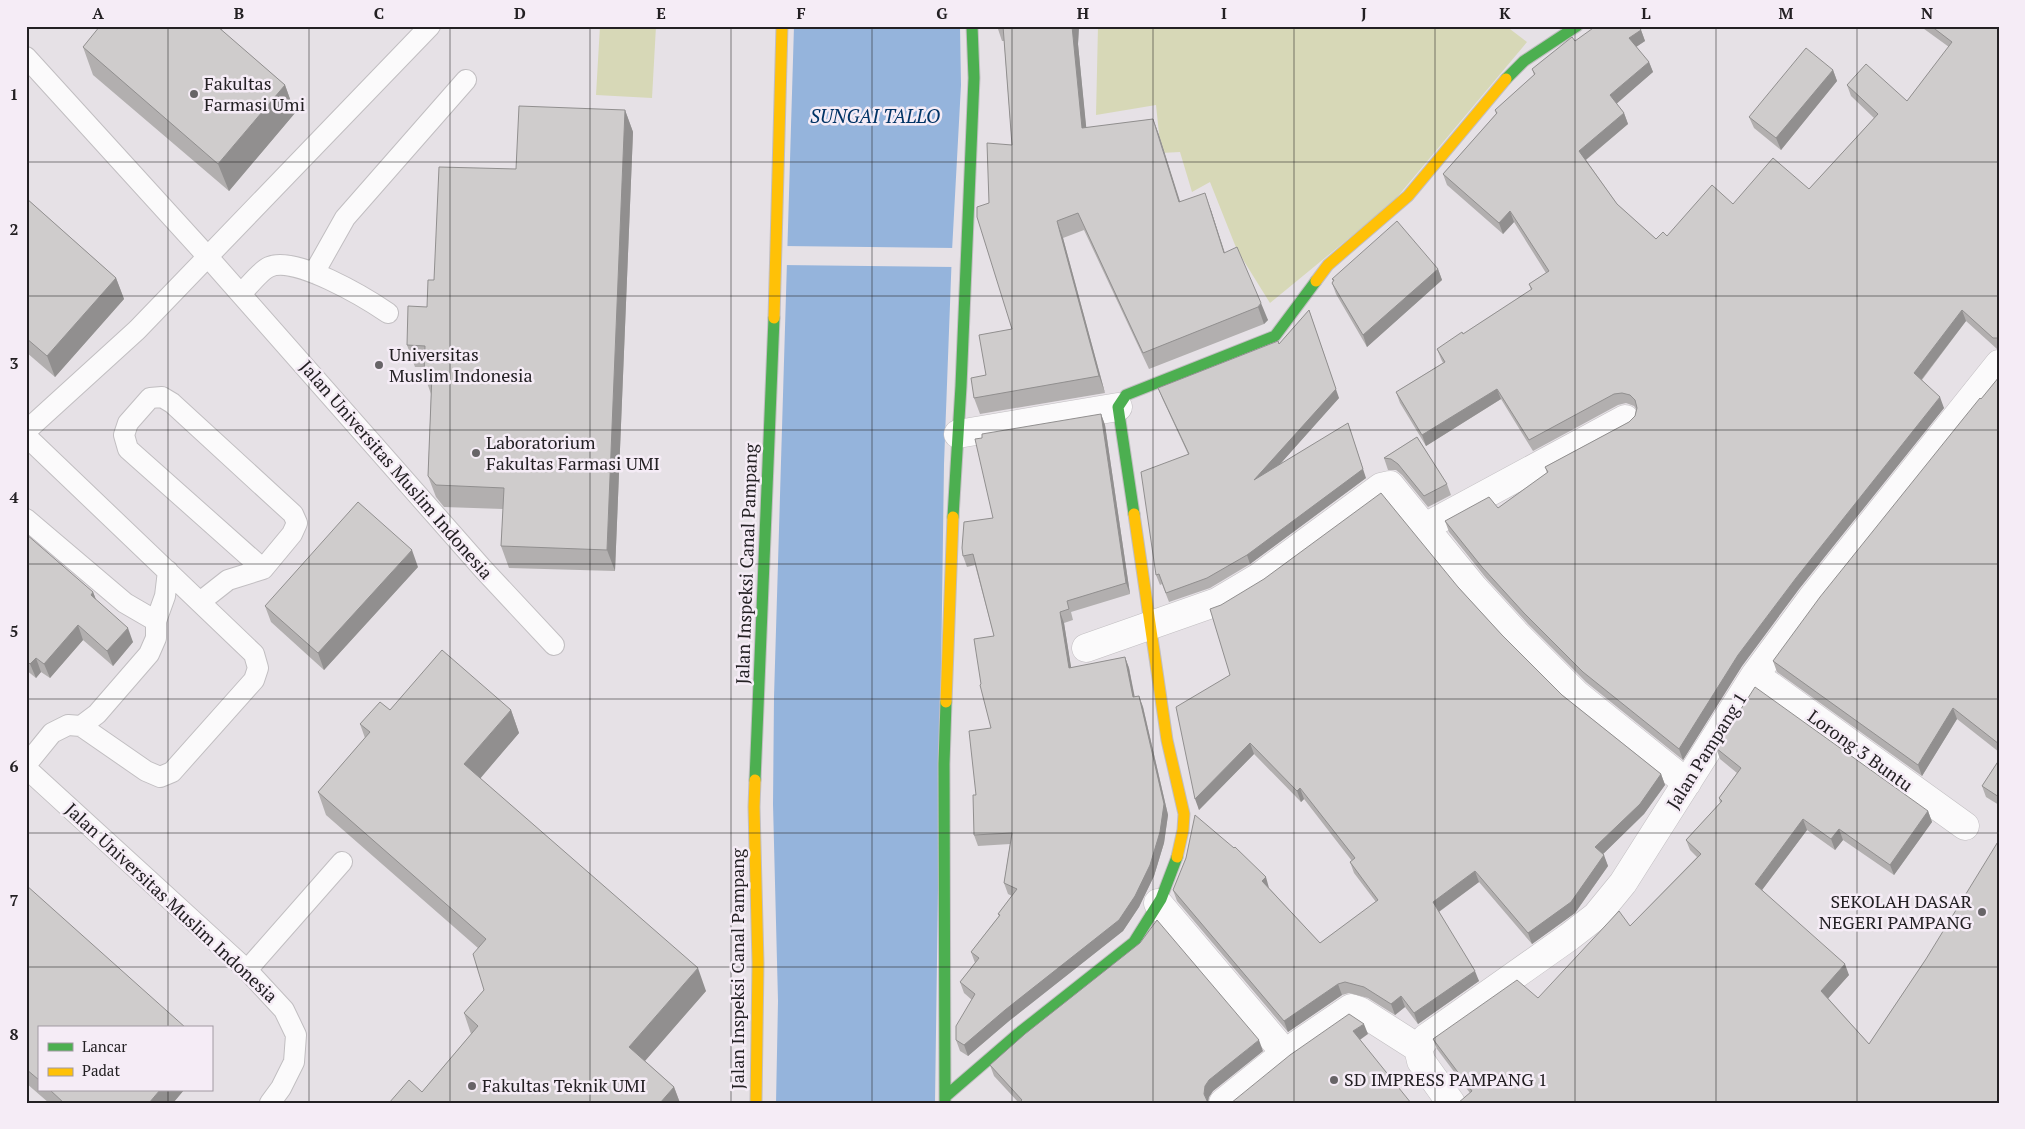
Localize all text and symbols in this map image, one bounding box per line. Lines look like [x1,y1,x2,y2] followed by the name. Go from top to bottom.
[92,2,104,24] text: A
[234,2,244,24] text: B
[374,2,384,24] text: C
[514,2,526,24] text: D
[656,2,666,24] text: E
[796,2,806,24] text: F
[936,2,948,24] text: G
[1077,2,1089,24] text: H
[1221,2,1227,24] text: I
[1361,2,1367,24] text: J
[1499,2,1511,24] text: K
[1641,2,1651,24] text: L
[1779,2,1794,24] text: M
[1921,2,1933,24] text: N
[204,71,305,116] place label: Fakultas Farmasi Umi
[9,83,19,105] text: 1
[188,88,200,100] marker: Fakultas Farmasi Umi
[810,103,940,128] water label: SUNGAI TALLO
[9,218,19,240] text: 2
[389,342,533,387] place label: Universitas Muslim Indonesia
[9,352,19,374] text: 3
[295,355,498,584] street label: Jalan Universitas Muslim Indonesia
[373,359,385,371] marker: Universitas Muslim Indonesia
[486,430,660,475] place label: Laboratorium Fakultas Farmasi UMI
[730,443,762,685] street label: Jalan Inspeksi Canal Pampang
[470,447,482,459] marker: Laboratorium Fakultas Farmasi UMI
[9,486,19,508] text: 4
[9,620,19,642] text: 5
[1661,687,1752,813] street label: Jalan Pampang 1
[1803,704,1918,796] street label: Lorong 3 Buntu
[9,755,19,777] text: 6
[60,797,283,1007] street label: Jalan Universitas Muslim Indonesia
[725,848,749,1089] street label: Jalan Inspeksi Canal Pampang
[9,889,19,911] text: 7
[1819,889,1973,934] place label: SEKOLAH DASAR NEGERI PAMPANG
[1976,906,1988,918] marker: SEKOLAH DASAR NEGERI PAMPANG
[9,1023,19,1045] text: 8
[38,1026,212,1092] legend
[82,1036,127,1056] text: Lancar
[82,1060,120,1080] text: Padat
[1344,1067,1548,1091] place label: SD IMPRESS PAMPANG 1
[482,1073,646,1097] place label: Fakultas Teknik UMI
[1328,1074,1340,1086] marker: SD IMPRESS PAMPANG 1
[466,1080,478,1092] marker: Fakultas Teknik UMI

